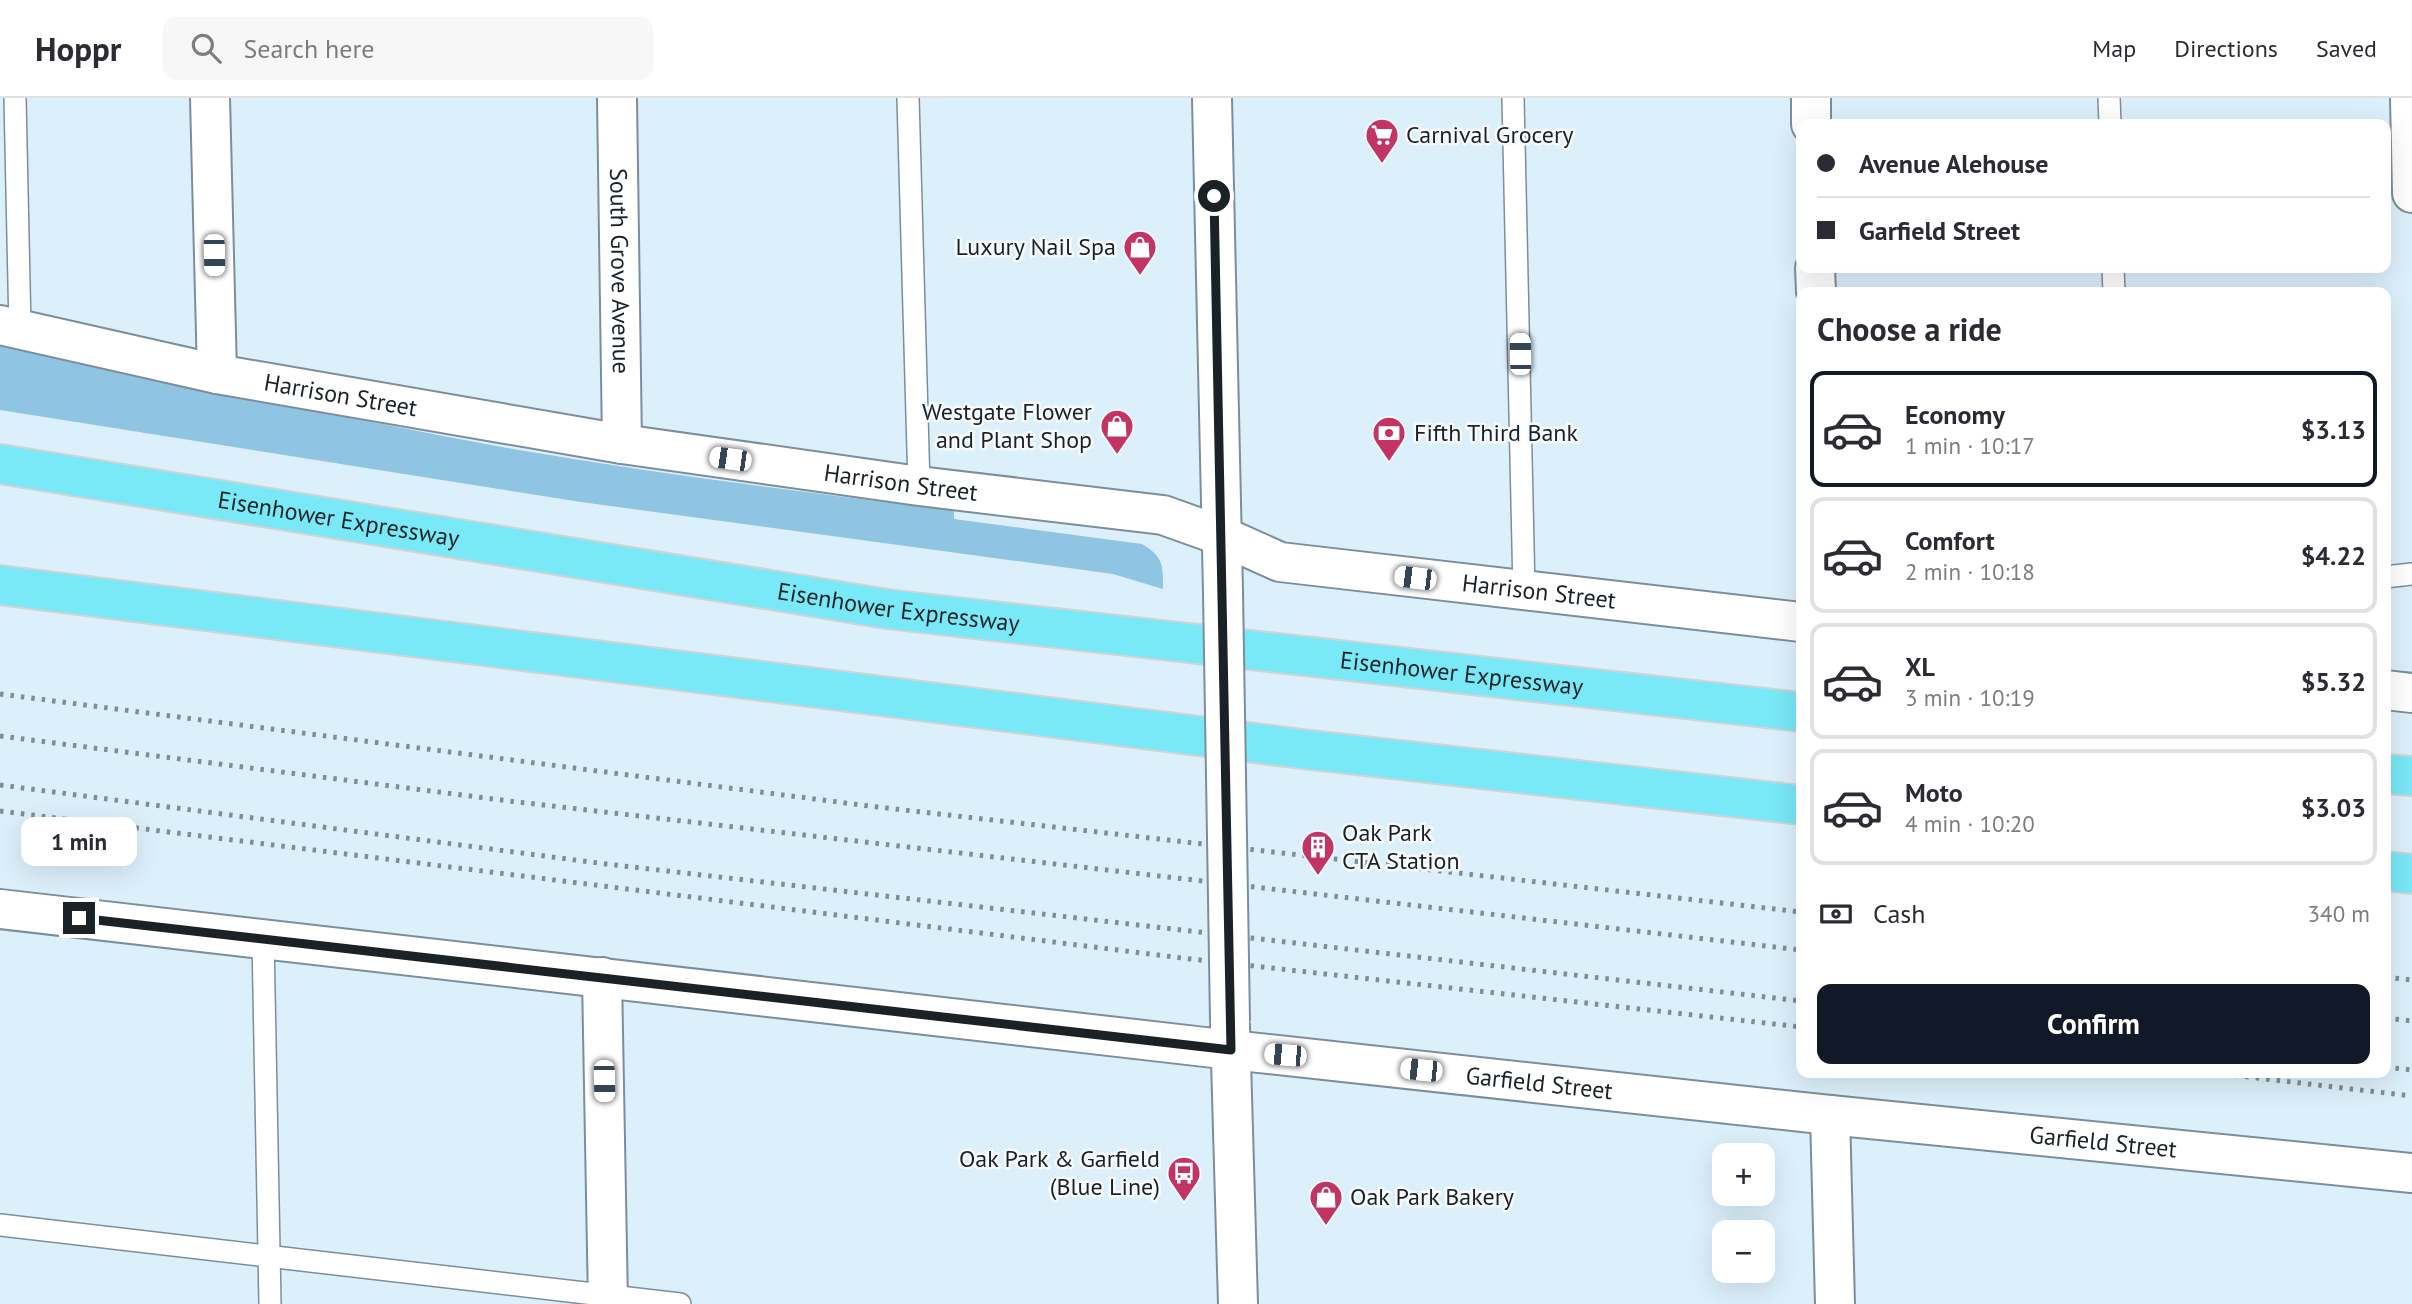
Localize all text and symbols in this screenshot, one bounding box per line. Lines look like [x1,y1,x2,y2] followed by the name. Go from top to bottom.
[163,17,653,80] search box
[35,27,121,70] text: Hoppr
[187,29,225,67] icon: search
[243,32,375,65] text: Search here
[2092,33,2136,64] text: Map
[2174,33,2278,64] text: Directions
[2316,33,2377,64] text: Saved
[1363,116,1401,165] supermarket icon: Carnival Grocery
[1406,119,1573,150] place label: Carnival Grocery
[1859,147,2049,180] text: Avenue Alehouse
[603,168,637,374] street label: South Grove Avenue
[1198,180,1230,212] route start
[1859,214,2020,247] text: Garfield Street
[1121,228,1159,277] shop icon: Luxury Nail Spa
[955,231,1116,262] place label: Luxury Nail Spa
[204,234,225,276] car
[1817,308,2002,350] text: Choose a ride
[1510,333,1531,375] car
[262,366,420,423] street label: Harrison Street
[922,396,1092,455] place label: Westgate Flower and Plant Shop
[1821,398,1884,461] icon: car
[1905,398,2005,431] text: Economy
[1098,407,1136,456] shop icon: Westgate Flower and Plant Shop
[2301,413,2366,446] text: $3.13
[1370,414,1408,463] bank icon: Fifth Third Bank
[1414,417,1578,448] place label: Fifth Third Bank
[1905,431,2035,460] text: 1 min · 10:17
[708,446,753,472] car
[822,457,979,508] street label: Harrison Street
[216,484,462,554] street label: Eisenhower Expressway
[1821,524,1884,587] icon: car
[1905,524,1995,557] text: Comfort
[2301,539,2366,572] text: $4.22
[1905,557,2035,586] text: 2 min · 10:18
[1393,565,1438,591] car
[1460,567,1618,616] street label: Harrison Street
[775,575,1021,639] street label: Eisenhower Expressway
[1339,644,1585,702] street label: Eisenhower Expressway
[1821,650,1884,713] icon: car
[1905,650,1935,683] text: XL
[2301,665,2366,698] text: $5.32
[1905,683,2035,712] text: 3 min · 10:19
[1821,776,1884,839] icon: car
[1905,776,1963,809] text: Moto
[2301,791,2366,824] text: $3.03
[1905,809,2035,838] text: 4 min · 10:20
[21,816,137,866] callout: 1 min
[1342,817,1460,876] place label: Oak Park CTA Station
[51,827,107,856] text: 1 min
[1299,828,1337,877] building icon: Oak Park CTA Station
[1817,895,1855,933] icon: cash
[1873,897,1925,930] text: Cash
[2308,899,2370,928] text: 340 m
[63,902,95,934] route end
[1817,984,2370,1064] button: Confirm
[1264,1043,1307,1067] car
[1400,1057,1443,1083] car
[594,1060,615,1102] car
[1464,1060,1614,1106] street label: Garfield Street
[2028,1119,2178,1164] street label: Garfield Street
[959,1143,1160,1202] place label: Oak Park & Garfield (Blue Line)
[1712,1143,1775,1283] map controls
[1712,1143,1775,1206] button: +
[1165,1154,1203,1203] bus stop icon: Oak Park & Garfield (Blue Line)
[1307,1178,1345,1227] shop icon: Oak Park Bakery
[1350,1181,1514,1212] place label: Oak Park Bakery
[1712,1220,1775,1283] button: −

